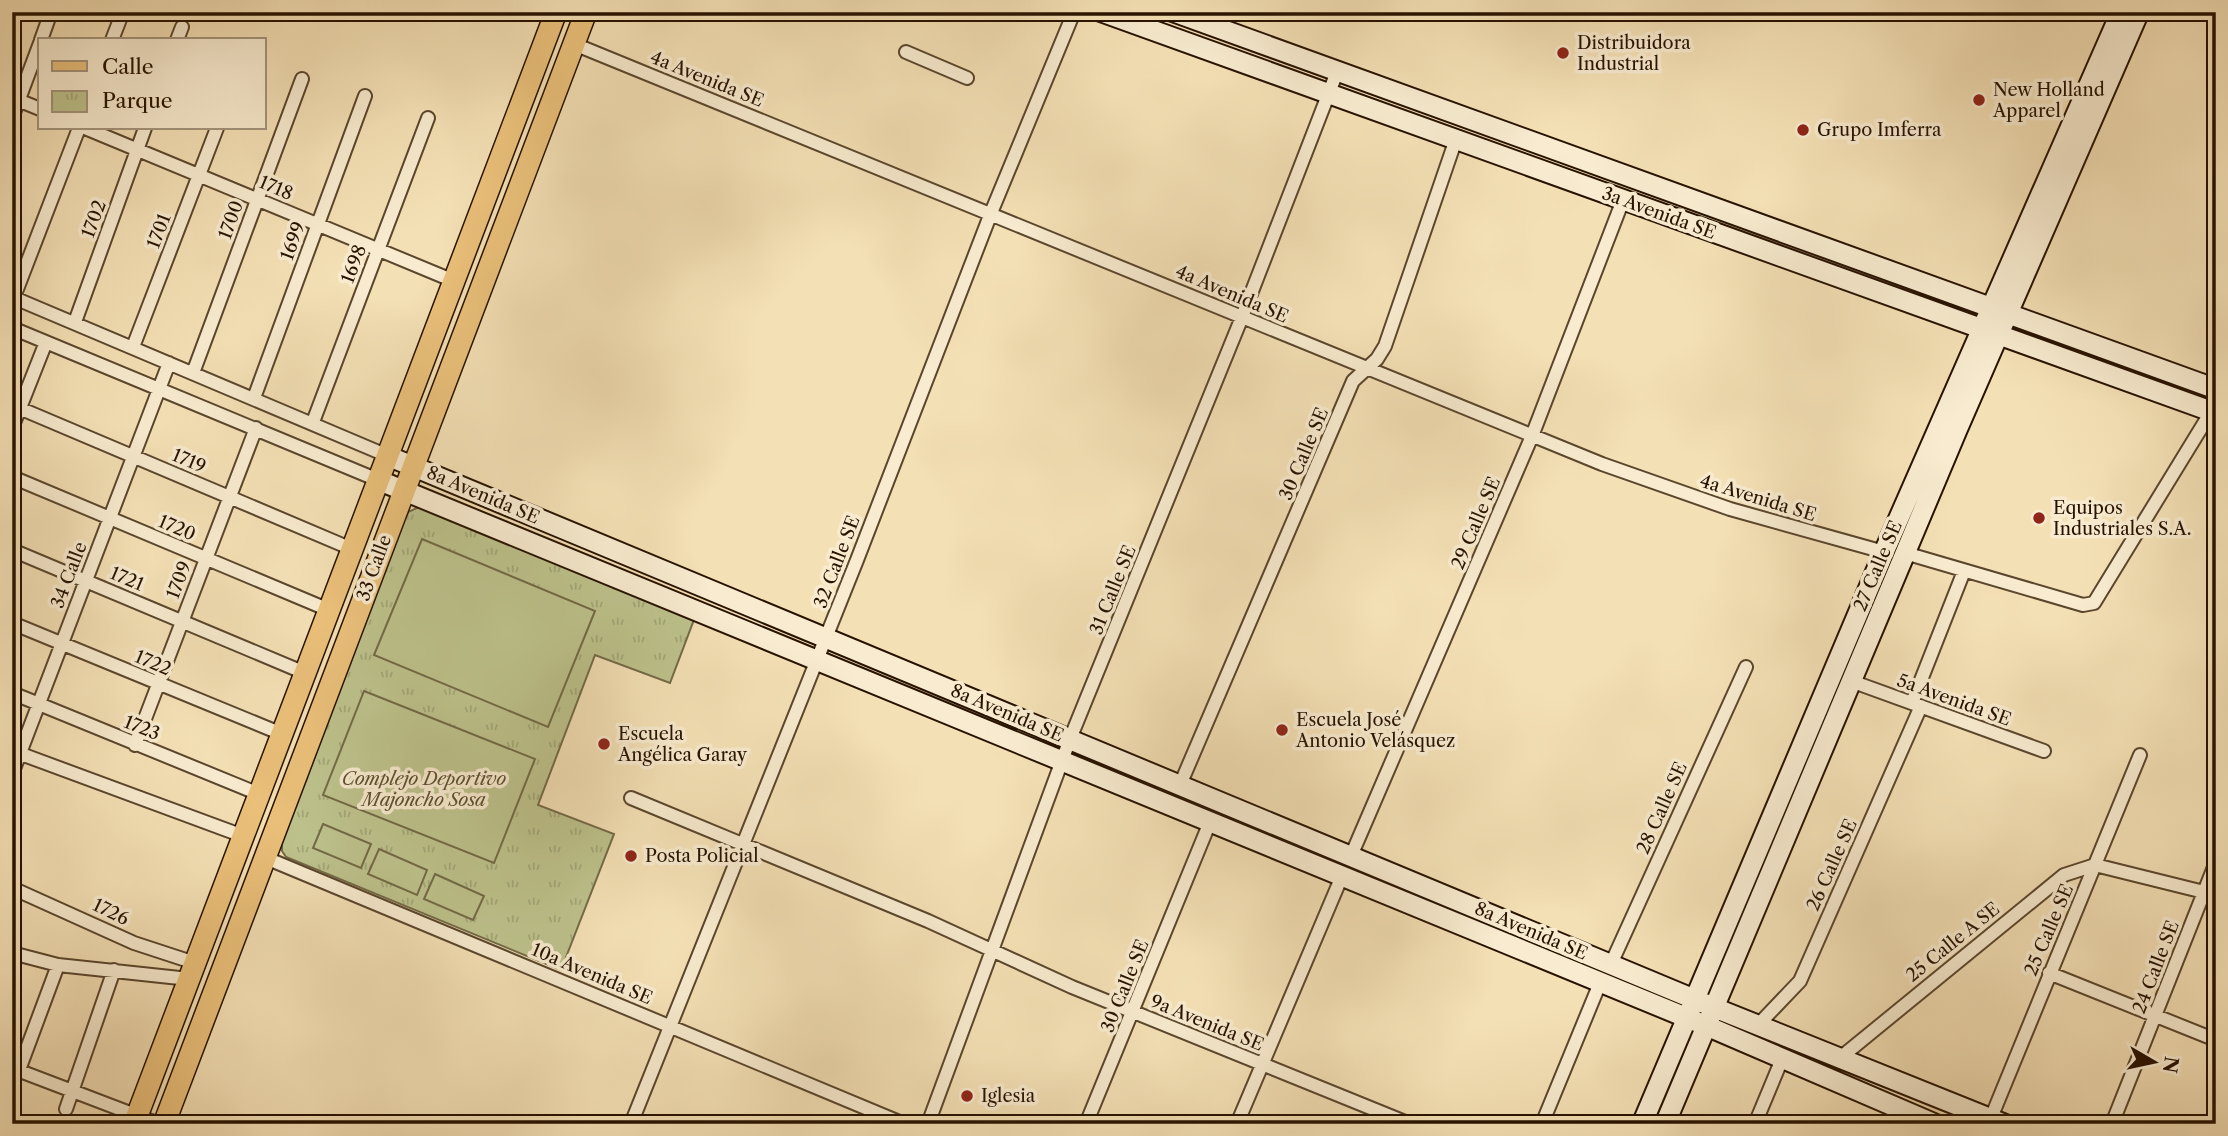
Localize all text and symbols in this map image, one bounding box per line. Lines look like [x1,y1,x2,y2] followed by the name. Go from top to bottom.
[1577,32,1691,75] place label: Distribuidora Industrial
[38,38,266,130] legend
[1555,45,1571,61] marker: Distribuidora Industrial
[647,46,767,112] street label: 4a Avenida SE
[102,54,154,79] text: Calle
[1992,79,2105,122] place label: New Holland Apparel
[102,88,173,113] text: Parque
[1971,92,1987,108] marker: New Holland Apparel
[1817,119,1942,141] place label: Grupo Imferra
[1795,122,1811,138] marker: Grupo Imferra
[256,171,296,205] street label: 1718
[1599,182,1719,244] street label: 3a Avenida SE
[77,197,111,241] street label: 1702
[214,198,248,242] street label: 1700
[142,210,176,251] street label: 1701
[276,219,310,263] street label: 1699
[337,242,371,286] street label: 1698
[1172,260,1292,328] street label: 4a Avenida SE
[1275,404,1333,504] street label: 30 Calle SE
[169,444,209,478] street label: 1719
[423,461,543,529] street label: 8a Avenida SE
[1697,470,1819,526] street label: 4a Avenida SE
[1447,474,1505,572] street label: 29 Calle SE
[2053,497,2191,540] place label: Equipos Industriales S.A.
[155,510,199,546] street label: 1720
[2031,510,2047,526] marker: Equipos Industriales S.A.
[809,513,865,611] street label: 32 Calle SE
[1849,517,1907,615] street label: 27 Calle SE
[352,532,396,604] street label: 33 Calle
[46,539,92,611] street label: 34 Calle
[1085,542,1141,638] street label: 31 Calle SE
[162,558,196,602] street label: 1709
[107,562,148,596] street label: 1721
[132,646,174,680] street label: 1722
[1894,669,2014,731] street label: 5a Avenida SE
[947,679,1067,747] street label: 8a Avenida SE
[1295,709,1455,752] place label: Escuela José Antonio Velásquez
[121,711,163,745] street label: 1723
[1274,722,1290,738] marker: Escuela José Antonio Velásquez
[617,723,748,766] place label: Escuela Angélica Garay
[596,736,612,752] marker: Escuela Angélica Garay
[1632,759,1692,857] street label: 28 Calle SE
[342,768,506,811] park label: Complejo Deportivo Majoncho Sosa
[1802,816,1862,914] street label: 26 Calle SE
[645,845,759,867] place label: Posta Policial
[623,848,639,864] marker: Posta Policial
[2020,881,2078,979] street label: 25 Calle SE
[89,894,133,930] street label: 1726
[1471,897,1591,965] street label: 8a Avenida SE
[1902,898,2004,986] street label: 25 Calle A SE
[2128,917,2184,1017] street label: 24 Calle SE
[1096,936,1154,1036] street label: 30 Calle SE
[528,939,656,1009] street label: 10a Avenida SE
[1147,990,1267,1056] street label: 9a Avenida SE
[2120,1028,2190,1098] north arrow
[2158,1055,2183,1075] text: N
[981,1085,1036,1107] place label: Iglesia
[959,1088,975,1104] marker: Iglesia

